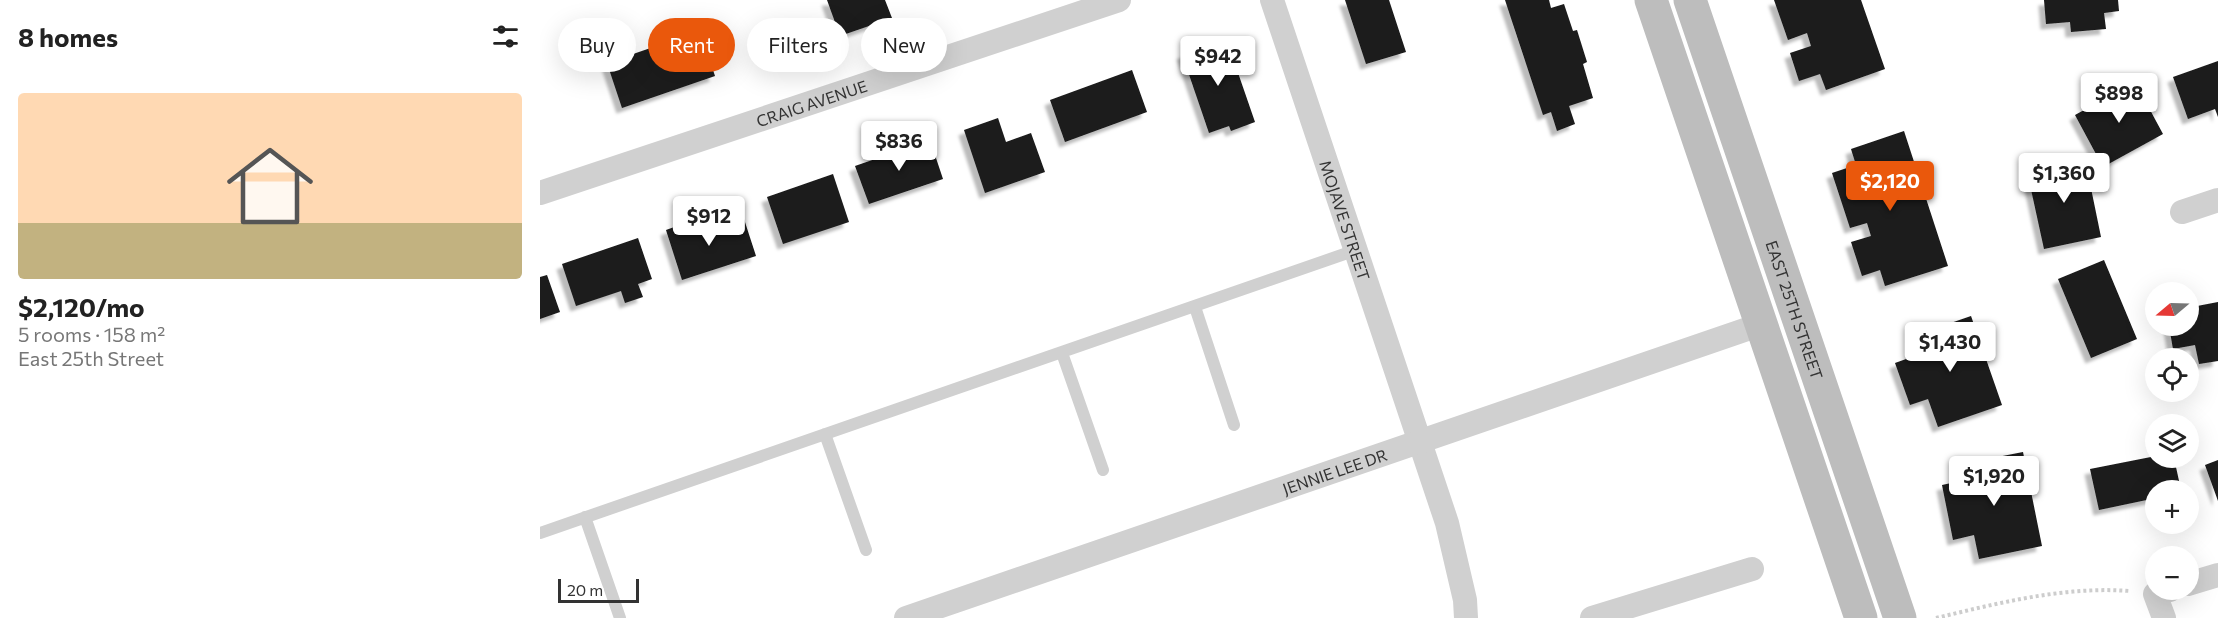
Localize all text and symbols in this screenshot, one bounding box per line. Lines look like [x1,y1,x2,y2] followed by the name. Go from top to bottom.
[558,18,636,72] chip: Buy
[648,18,735,72] chip: Rent
[747,18,849,72] chip: Filters
[861,18,947,72] chip: New
[489,20,522,53] icon: filters
[18,21,118,52] text: 8 homes
[1182,36,1254,87] pin: $942
[1194,43,1242,67] text: $942
[2083,73,2155,124] pin: $898
[753,75,869,130] street label: CRAIG AVENUE
[2095,80,2143,104] text: $898
[863,121,935,172] pin: $836
[875,128,923,152] text: $836
[216,132,324,240] icon: home
[2015,153,2113,204] pin: $1,360
[1317,157,1375,283] street label: MOJAVE STREET
[2033,160,2095,184] text: $1,360
[1841,161,1939,212] pin: $2,120
[1860,168,1920,192] text: $2,120
[673,196,745,247] pin: $912
[687,203,731,227] text: $912
[1763,238,1828,382] street label: EAST 25TH STREET
[2145,282,2199,336] north arrow
[2145,282,2199,600] map controls
[18,291,145,322] text: $2,120/mo
[18,322,165,346] text: 5 rooms · 158 m²
[1901,322,1999,373] pin: $1,430
[1919,329,1981,353] text: $1,430
[18,346,164,370] text: East 25th Street
[2145,348,2199,402] button: locate
[2145,414,2199,468] button: layers
[1280,444,1389,498] street label: JENNIE LEE DR
[1945,456,2043,507] pin: $1,920
[1963,463,2025,487] text: $1,920
[2145,480,2199,534] button: +
[2145,546,2199,600] button: −
[558,576,639,604] scale bar
[567,580,603,599] text: 20 m

